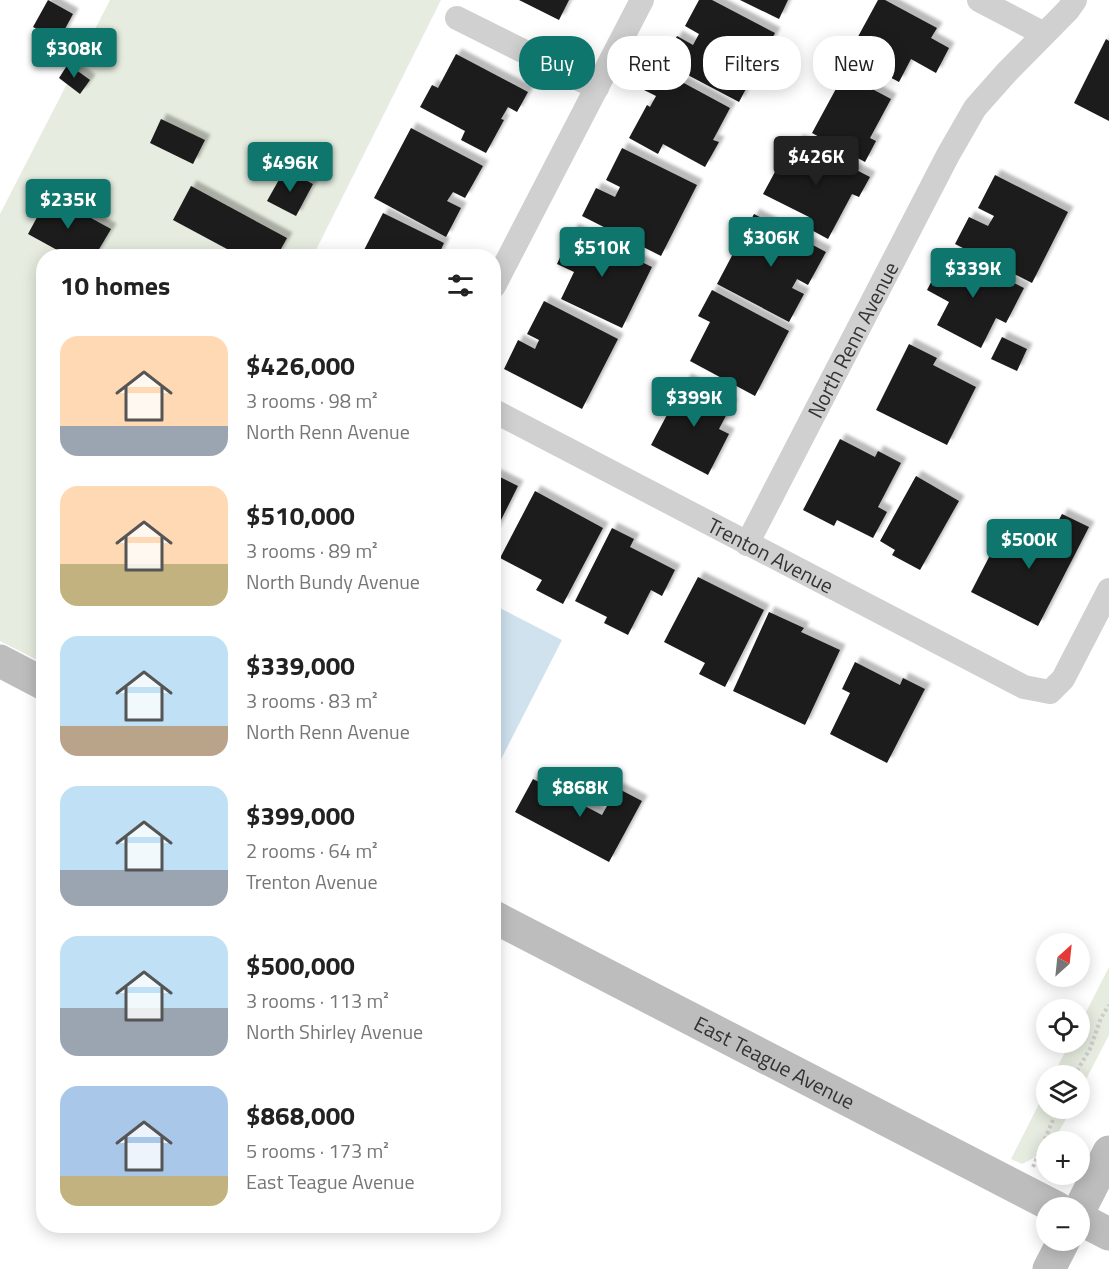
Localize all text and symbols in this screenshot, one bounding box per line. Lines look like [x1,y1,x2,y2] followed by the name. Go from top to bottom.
[32,28,116,79] pin: $308K
[46,32,102,63] text: $308K
[519,36,595,90] chip: Buy
[607,36,691,90] chip: Rent
[703,36,801,90] chip: Filters
[813,36,895,90] chip: New
[774,136,858,187] pin: $426K
[788,140,844,171] text: $426K
[248,142,332,193] pin: $496K
[262,146,318,177] text: $496K
[26,179,110,230] pin: $235K
[40,183,96,214] text: $235K
[729,217,813,268] pin: $306K
[743,221,799,252] text: $306K
[560,227,644,278] pin: $510K
[574,231,630,262] text: $510K
[931,248,1015,299] pin: $339K
[945,252,1001,283] text: $339K
[799,256,906,423] street label: North Renn Avenue
[60,266,170,305] text: 10 homes
[444,269,477,302] icon: filters
[246,346,355,385] text: $426,000
[108,360,180,432] icon: home
[652,377,736,428] pin: $399K
[666,381,722,412] text: $399K
[246,385,378,416] text: 3 rooms · 98 m²
[246,416,410,447] text: North Renn Avenue
[246,496,355,535] text: $510,000
[702,509,839,601] street label: Trenton Avenue
[108,510,180,582] icon: home
[987,519,1071,570] pin: $500K
[1001,523,1057,554] text: $500K
[246,535,378,566] text: 3 rooms · 89 m²
[246,566,420,597] text: North Bundy Avenue
[246,646,355,685] text: $339,000
[108,660,180,732] icon: home
[246,685,378,716] text: 3 rooms · 83 m²
[246,716,410,747] text: North Renn Avenue
[538,767,622,818] pin: $868K
[552,771,608,802] text: $868K
[246,796,355,835] text: $399,000
[108,810,180,882] icon: home
[246,835,378,866] text: 2 rooms · 64 m²
[246,866,378,897] text: Trenton Avenue
[1036,933,1090,987] north arrow
[1036,933,1090,1251] map controls
[246,946,355,985] text: $500,000
[108,960,180,1032] icon: home
[246,985,389,1016] text: 3 rooms · 113 m²
[1036,999,1090,1053] button: locate
[689,1007,861,1117] street label: East Teague Avenue
[246,1016,423,1047] text: North Shirley Avenue
[1036,1065,1090,1119] button: layers
[246,1096,355,1135] text: $868,000
[108,1110,180,1182] icon: home
[1036,1131,1090,1185] button: +
[246,1135,389,1166] text: 5 rooms · 173 m²
[246,1166,415,1197] text: East Teague Avenue
[1036,1197,1090,1251] button: −

